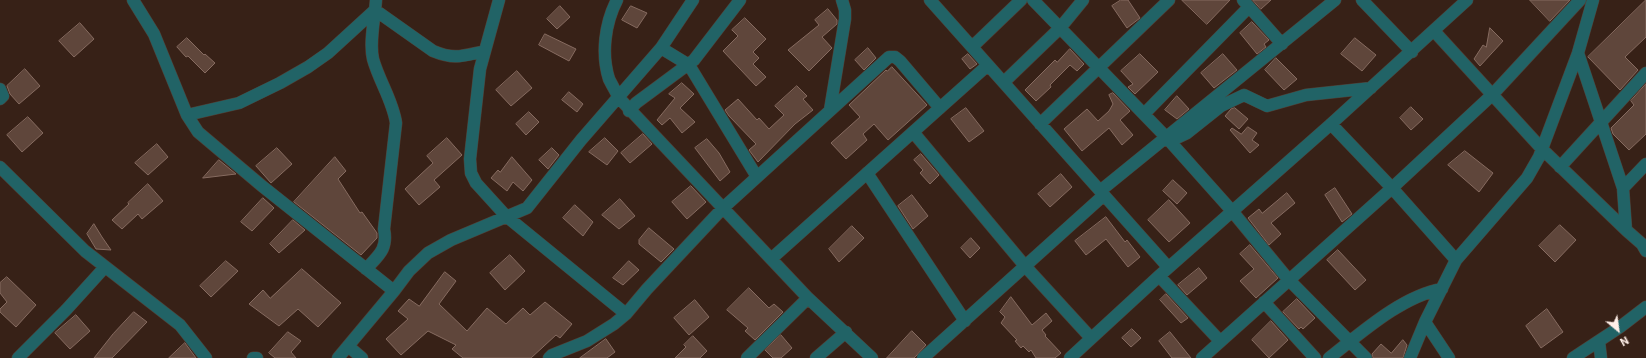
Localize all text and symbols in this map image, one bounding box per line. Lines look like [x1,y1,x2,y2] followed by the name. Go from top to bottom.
[1598,310,1638,350] north arrow
[1618,333,1631,348] text: N

